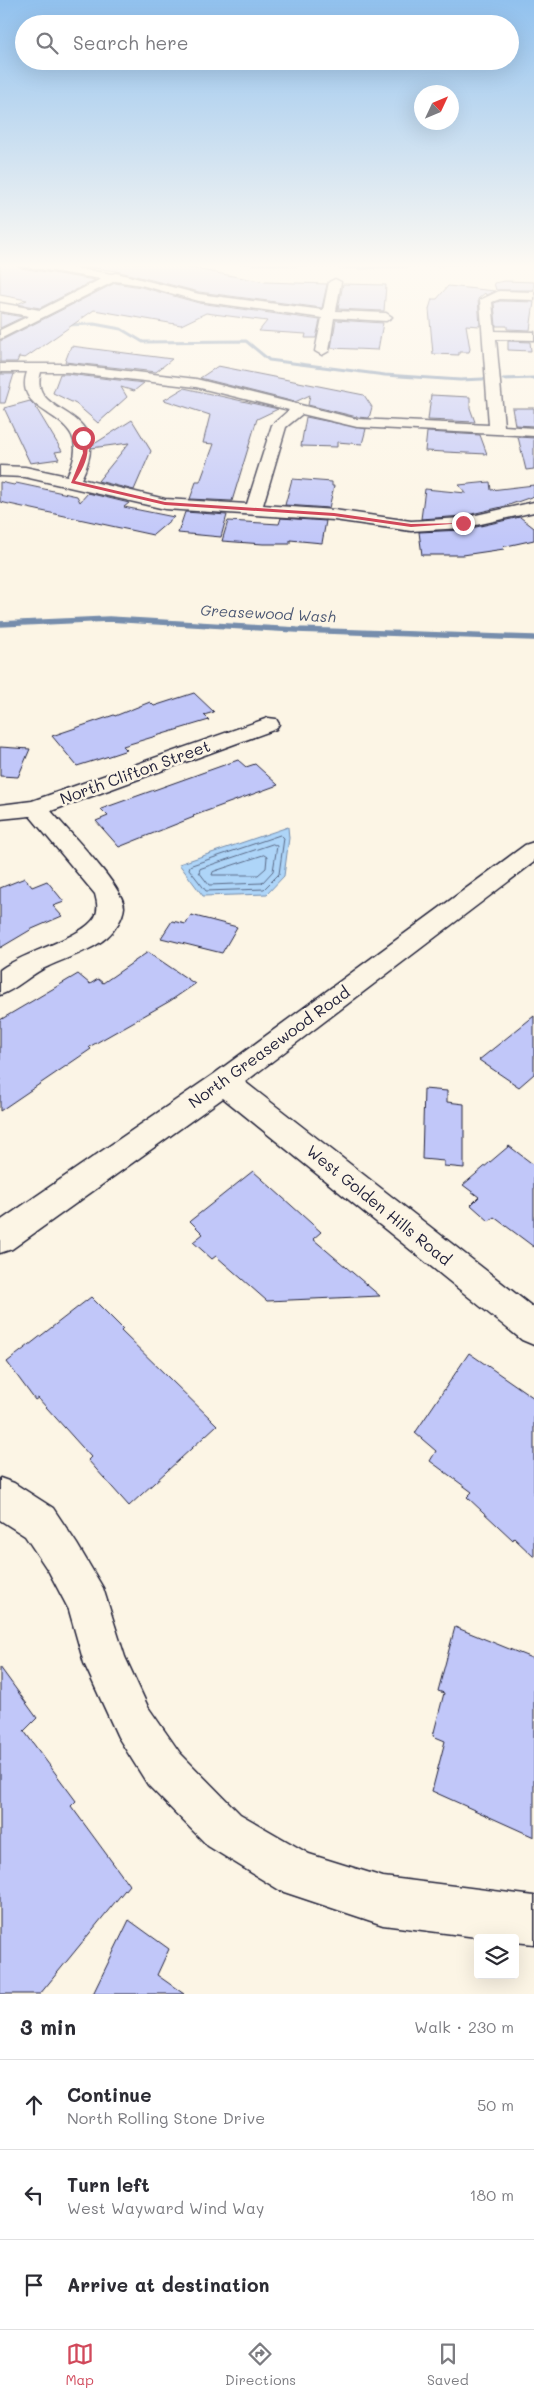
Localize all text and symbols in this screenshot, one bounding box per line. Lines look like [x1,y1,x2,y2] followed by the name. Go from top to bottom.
[15,15,519,70] search box
[33,29,61,57] icon: search
[73,30,189,55] text: Search here
[414,85,459,130] north arrow
[72,427,95,450] route start
[452,512,475,535] route end
[200,599,336,627] water label: Greasewood Wash
[57,735,213,809] street label: North Clifton Street
[184,981,354,1112] street label: North Greasewood Road
[303,1140,456,1270] street label: West Golden Hills Road
[474,1934,519,1979] map controls
[474,1934,519,1979] button: layers
[20,2013,76,2040] text: 3 min
[414,2016,514,2037] text: Walk · 230 m
[67,2082,152,2107] text: Continue
[20,2091,48,2119] icon: ahead
[477,2094,514,2115] text: 50 m
[67,2107,265,2128] text: North Rolling Stone Drive
[67,2172,150,2197] text: Turn left
[20,2181,48,2209] icon: left
[469,2184,514,2205] text: 180 m
[67,2197,264,2218] text: West Wayward Wind Way
[20,2271,48,2299] icon: arrive
[67,2272,270,2297] text: Arrive at destination
[65,2340,94,2389] tab: Map
[225,2340,296,2389] tab: Directions
[427,2340,469,2389] tab: Saved

